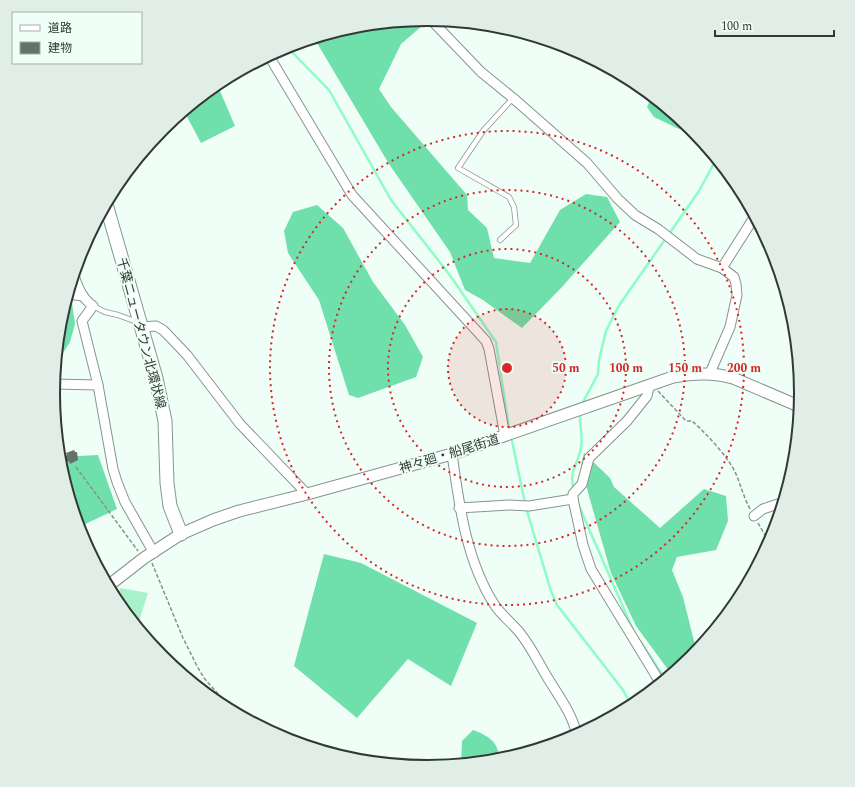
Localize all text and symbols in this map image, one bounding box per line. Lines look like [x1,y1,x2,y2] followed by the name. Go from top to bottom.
[12,12,142,64] legend
[715,12,834,38] scale bar
[721,17,752,36] text: 100 m
[48,19,72,38] text: 道路
[48,39,72,58] text: 建物
[111,255,171,411] street label: 千葉ニュータウン北環状線
[552,359,580,378] text: 50 m
[609,359,643,378] text: 100 m
[668,359,702,378] text: 150 m
[727,359,761,378] text: 200 m
[500,361,514,375] centre of rings
[397,429,502,479] street label: 神々廻・船尾街道

